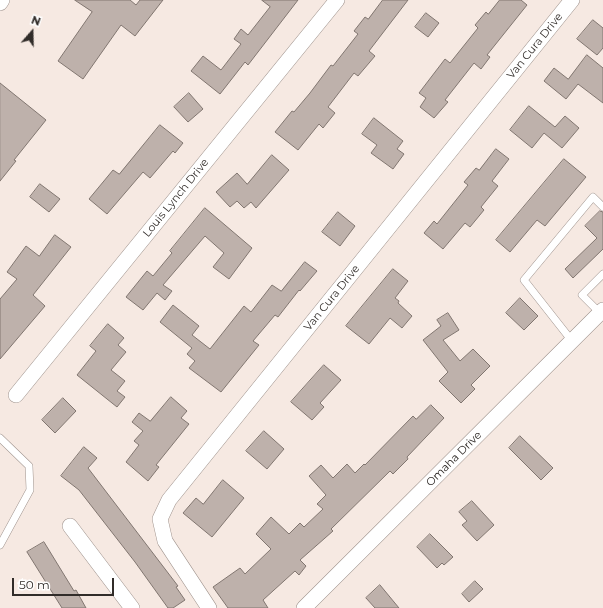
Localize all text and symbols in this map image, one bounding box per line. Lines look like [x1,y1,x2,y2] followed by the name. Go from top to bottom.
[504,10,566,82] street label: Van Cura Drive
[12,12,52,52] north arrow
[30,13,43,29] text: N
[140,156,212,240] street label: Louis Lynch Drive
[301,262,363,334] street label: Van Cura Drive
[424,429,484,489] street label: Omaha Drive
[14,570,116,596] scale bar
[19,577,50,592] text: 50 m

